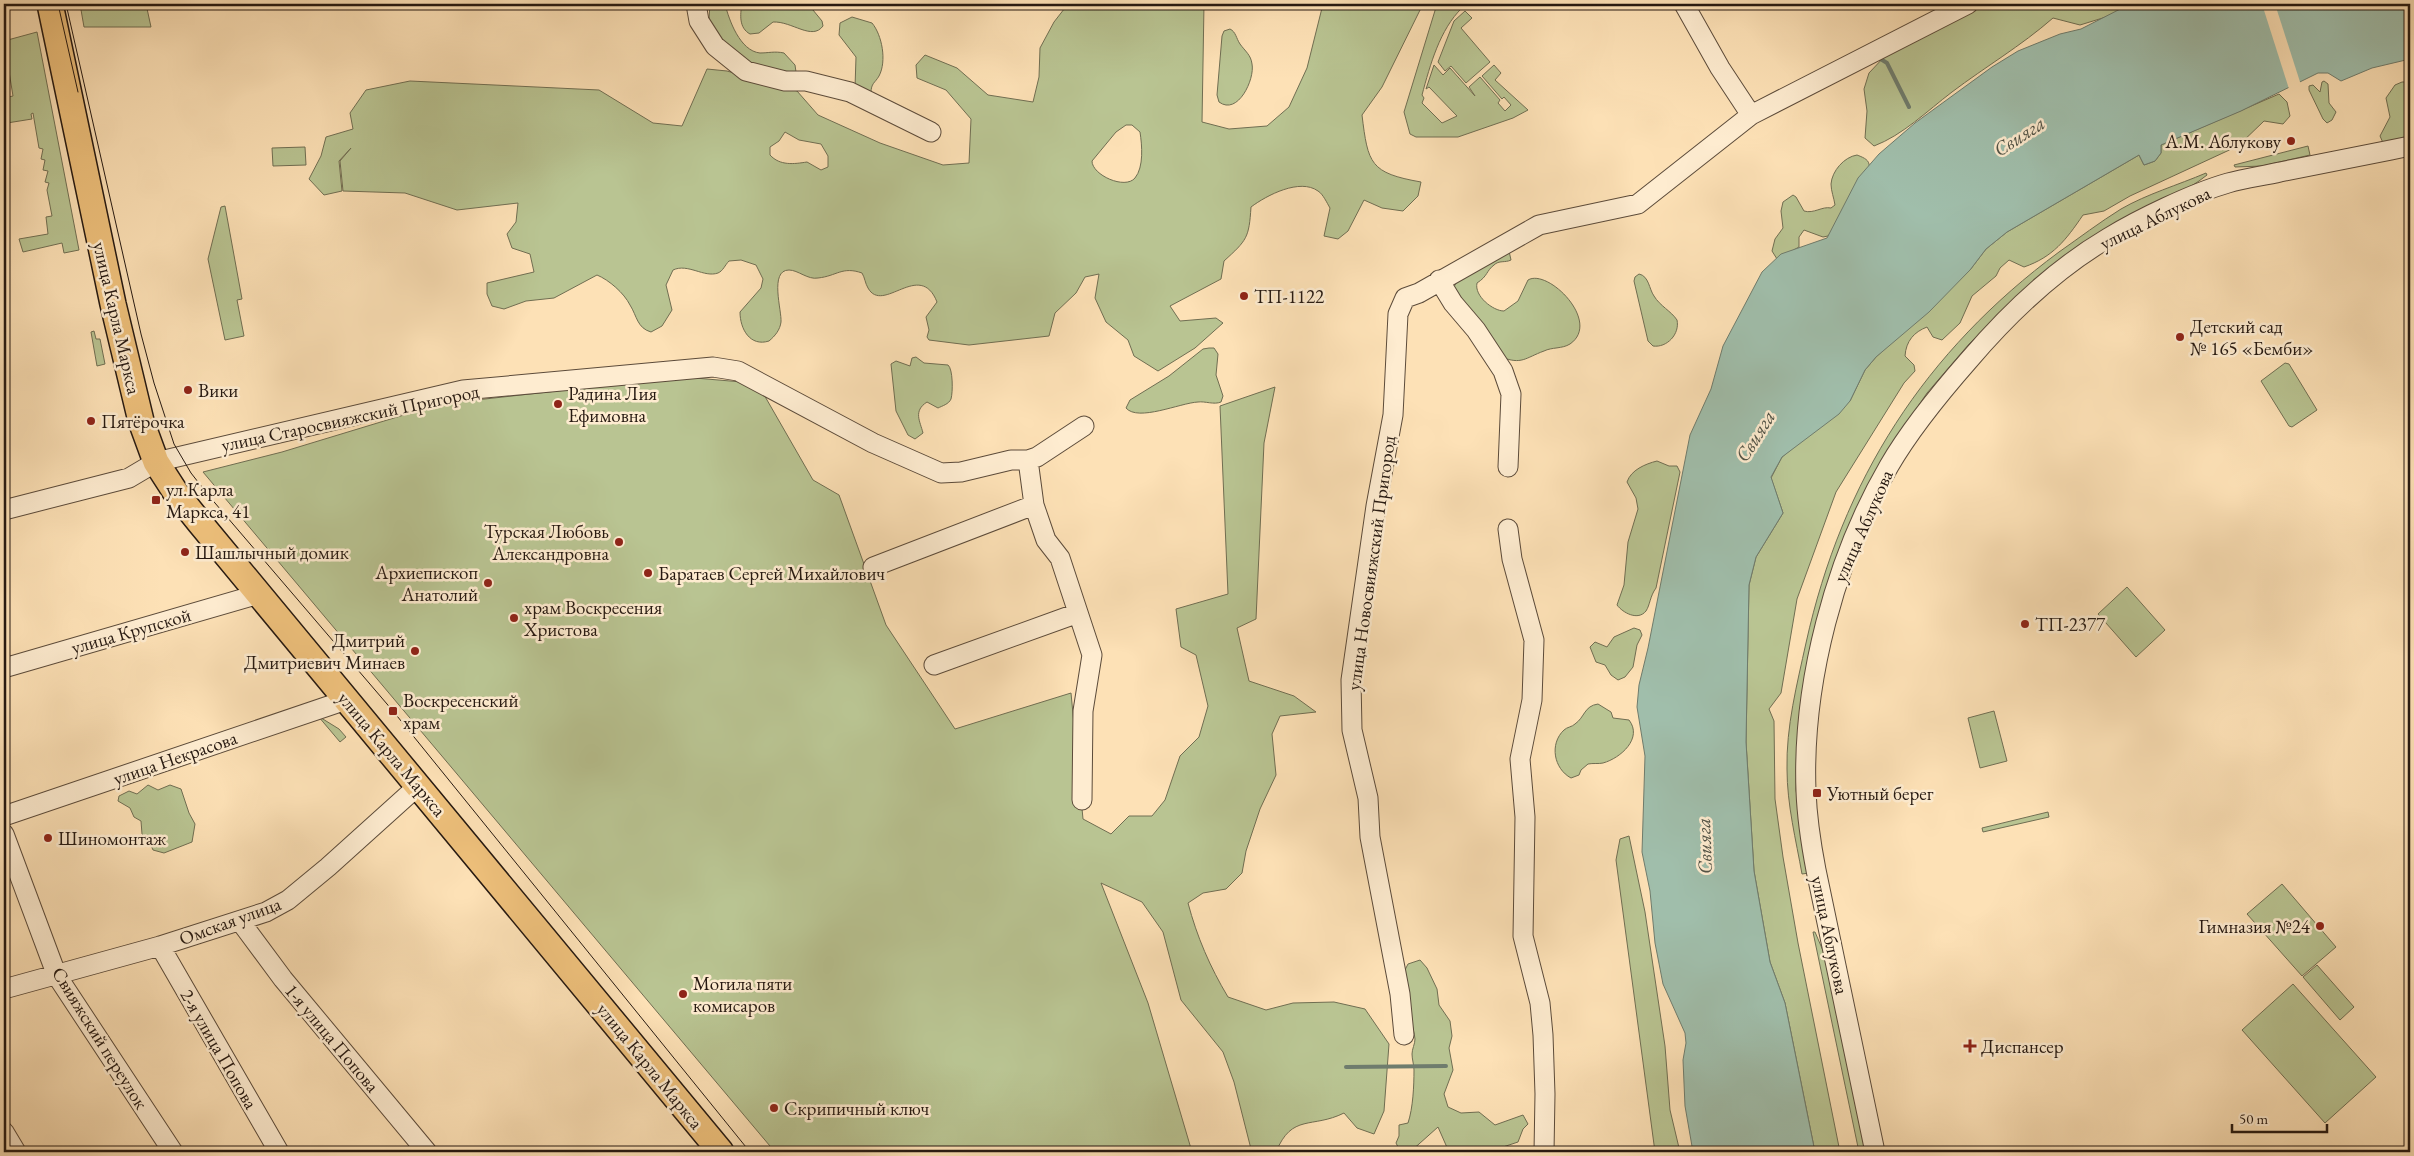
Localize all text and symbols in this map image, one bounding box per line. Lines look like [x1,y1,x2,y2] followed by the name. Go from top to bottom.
[1988,110,2050,162] water label: Свияга
[2164,129,2282,154] place label: А.М. Аблукову
[2285,135,2297,147] marker: А.М. Аблукову
[2095,180,2215,256] street label: улица Аблукова
[87,239,147,397] street label: улица Карла Маркса
[1254,284,1324,309] place label: ТП-1122
[1238,290,1250,302] marker: ТП-1122
[2190,314,2314,361] place label: Детский сад № 165 «Бемби»
[2174,331,2186,343] marker: Детский сад № 165 «Бемби»
[198,378,238,403] place label: Вики
[219,378,481,458] street label: улица Старосвияжский Пригород
[568,381,658,428] place label: Радина Лия Ефимовна
[182,384,194,396] marker: Вики
[552,398,564,410] marker: Радина Лия Ефимовна
[1729,405,1781,467] water label: Свияга
[101,409,185,434] place label: Пятёрочка
[85,415,97,427] marker: Пятёрочка
[1341,434,1401,692] street label: улица Новосвияжский Пригород
[1827,465,1899,586] street label: улица Аблукова
[166,477,250,524] place label: ул.Карла Маркса, 41
[150,494,162,506] marker: ул.Карла Маркса, 41
[484,519,609,566] place label: Турская Любовь Александровна
[613,536,625,548] marker: Турская Любовь Александровна
[195,540,349,565] place label: Шашлычный домик
[179,546,191,558] marker: Шашлычный домик
[374,560,478,607] place label: Архиепископ Анатолий
[658,561,885,586] place label: Баратаев Сергей Михайлович
[642,567,654,579] marker: Баратаев Сергей Михайлович
[482,577,494,589] marker: Архиепископ Анатолий
[523,595,663,642] place label: храм Воскресения Христова
[68,602,194,660] street label: улица Крупской
[508,612,520,624] marker: храм Воскресения Христова
[2035,612,2106,637] place label: ТП-2377
[2019,618,2031,630] marker: ТП-2377
[244,628,405,675] place label: Дмитрий Дмитриевич Минаев
[409,645,421,657] marker: Дмитрий Дмитриевич Минаев
[332,686,452,822] street label: улица Карла Маркса
[403,688,518,735] place label: Воскресенский храм
[387,705,399,717] marker: Воскресенский храм
[110,725,241,791] street label: улица Некрасова
[1826,781,1934,806] place label: Уютный берег
[1811,787,1823,799] marker: Уютный берег
[1690,817,1718,875] water label: Свияга
[58,826,167,851] place label: Шиномонтаж
[42,832,54,844] marker: Шиномонтаж
[1805,873,1855,997] street label: улица Аблукова
[176,891,285,951] street label: Омская улица
[2199,914,2311,939] place label: Гимназия №24
[2314,920,2326,932] marker: Гимназия №24
[46,962,154,1114] street label: Свияжский переулок
[693,971,792,1018] place label: Могила пяти комисаров
[279,978,385,1098] street label: 1-я улица Попова
[175,984,264,1114] street label: 2-я улица Попова
[677,988,689,1000] marker: Могила пяти комисаров
[591,997,709,1135] street label: улица Карла Маркса
[1981,1034,2064,1059] place label: Диспансер
[1963,1039,1977,1053] marker: Диспансер
[784,1096,930,1121] place label: Скрипичный ключ
[2232,1101,2326,1133] scale bar
[768,1102,780,1114] marker: Скрипичный ключ
[2239,1109,2268,1128] text: 50 m

